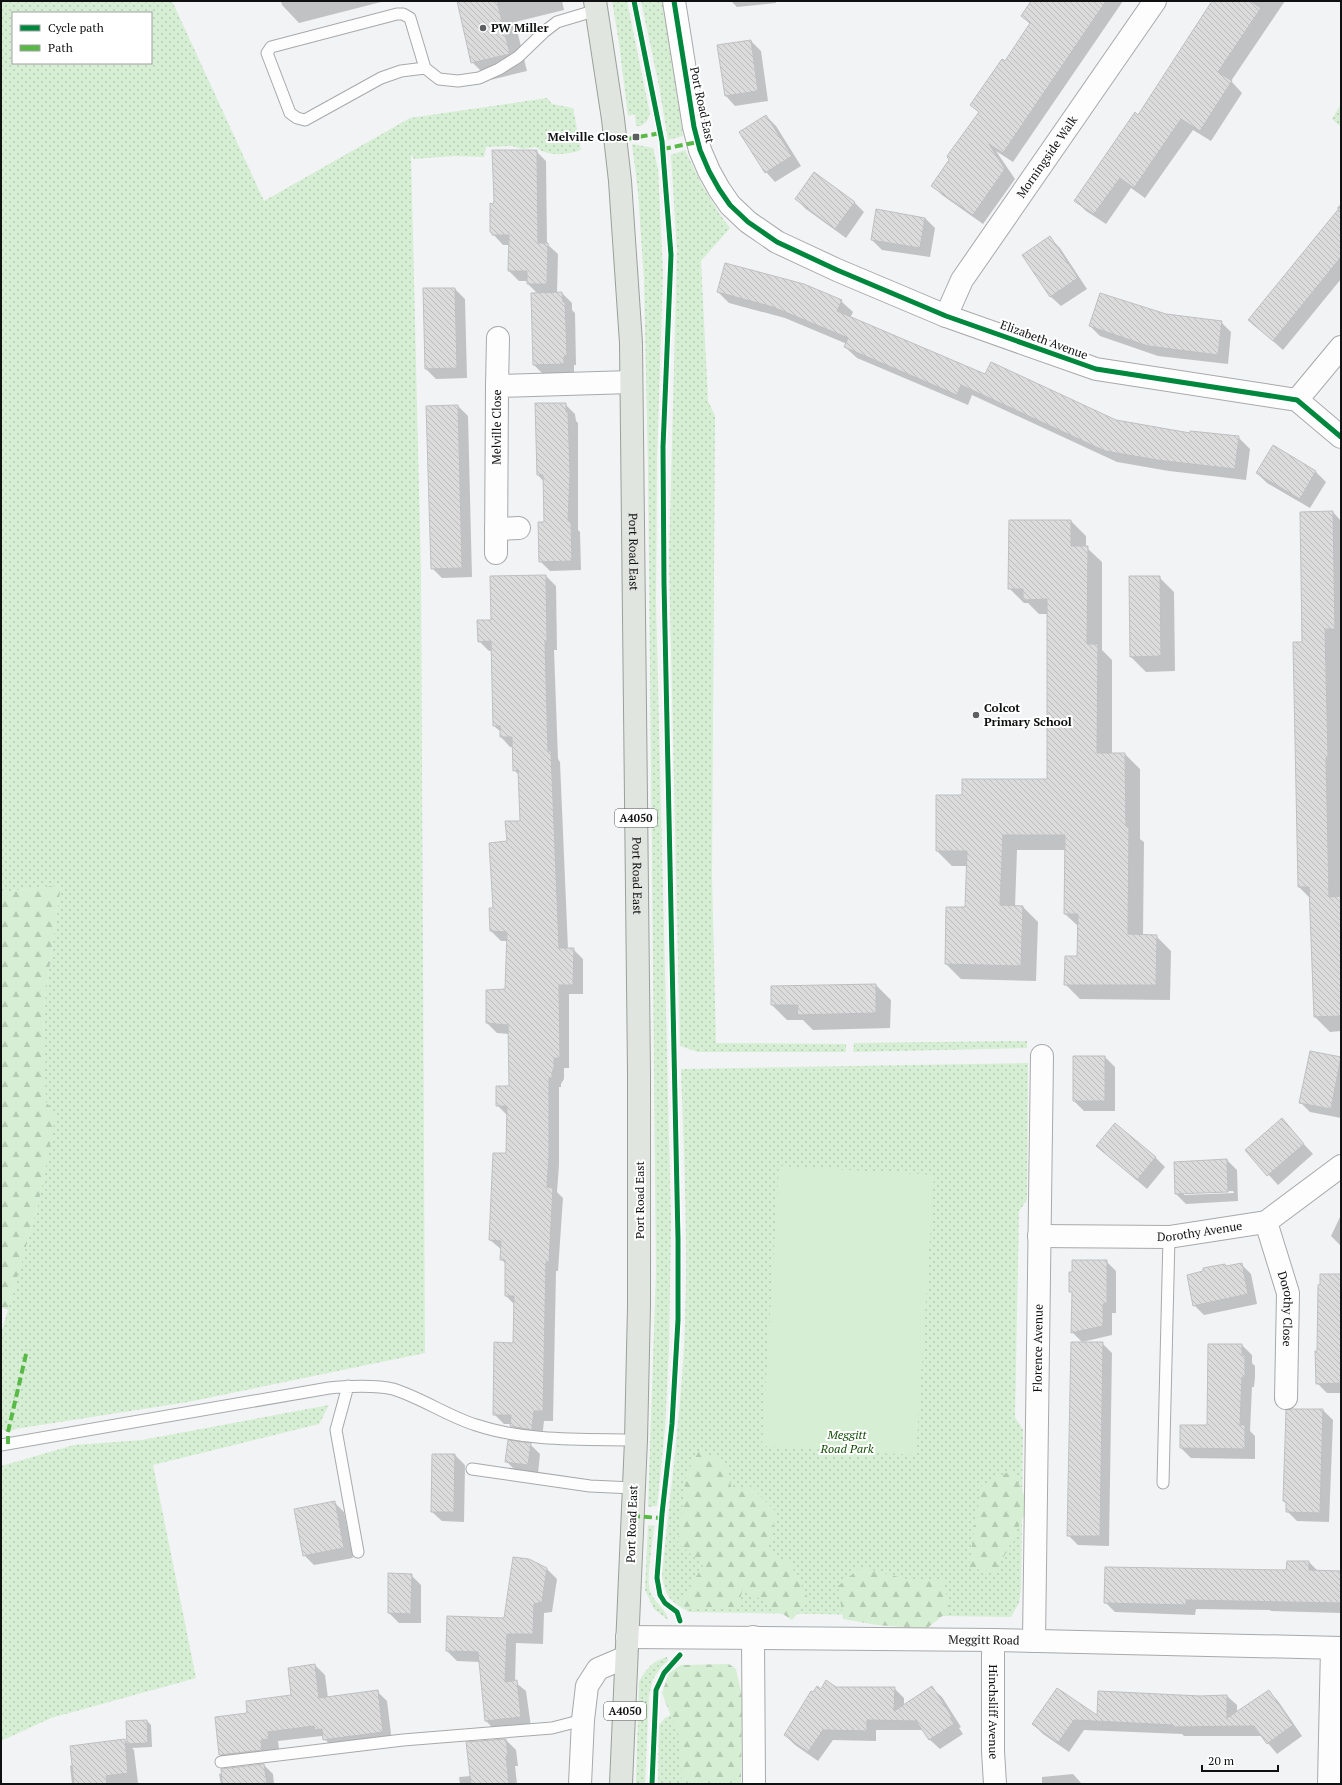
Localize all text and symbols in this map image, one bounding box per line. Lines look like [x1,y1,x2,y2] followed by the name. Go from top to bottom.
[12,12,152,64] legend
[48,20,104,35] text: Cycle path
[491,20,550,35] place label: PW Miller
[478,23,488,33] marker: PW Miller
[48,40,73,55] text: Path
[687,65,718,145] street label: Port Road East
[1013,112,1081,201] street label: Morningside Walk
[548,129,629,144] place label: Melville Close
[631,132,641,142] marker: Melville Close
[998,317,1090,362] street label: Elizabeth Avenue
[489,389,504,465] street label: Melville Close
[626,513,642,591] street label: Port Road East
[984,700,1072,729] place label: Colcot Primary School
[971,710,981,720] marker: Colcot Primary School
[615,809,657,827] road number: A4050
[629,837,645,915] street label: Port Road East
[632,1161,647,1239] street label: Port Road East
[1157,1218,1243,1244] street label: Dorothy Avenue
[1275,1269,1296,1347] street label: Dorothy Close
[1029,1304,1046,1392] street label: Florence Avenue
[820,1427,874,1456] park label: Meggitt Road Park
[623,1484,640,1563] street label: Port Road East
[948,1632,1020,1648] street label: Meggitt Road
[986,1665,1001,1760] street label: Hinchsliff Avenue
[604,1702,646,1720] road number: A4050
[1202,1747,1278,1773] scale bar
[1208,1753,1235,1768] text: 20 m

